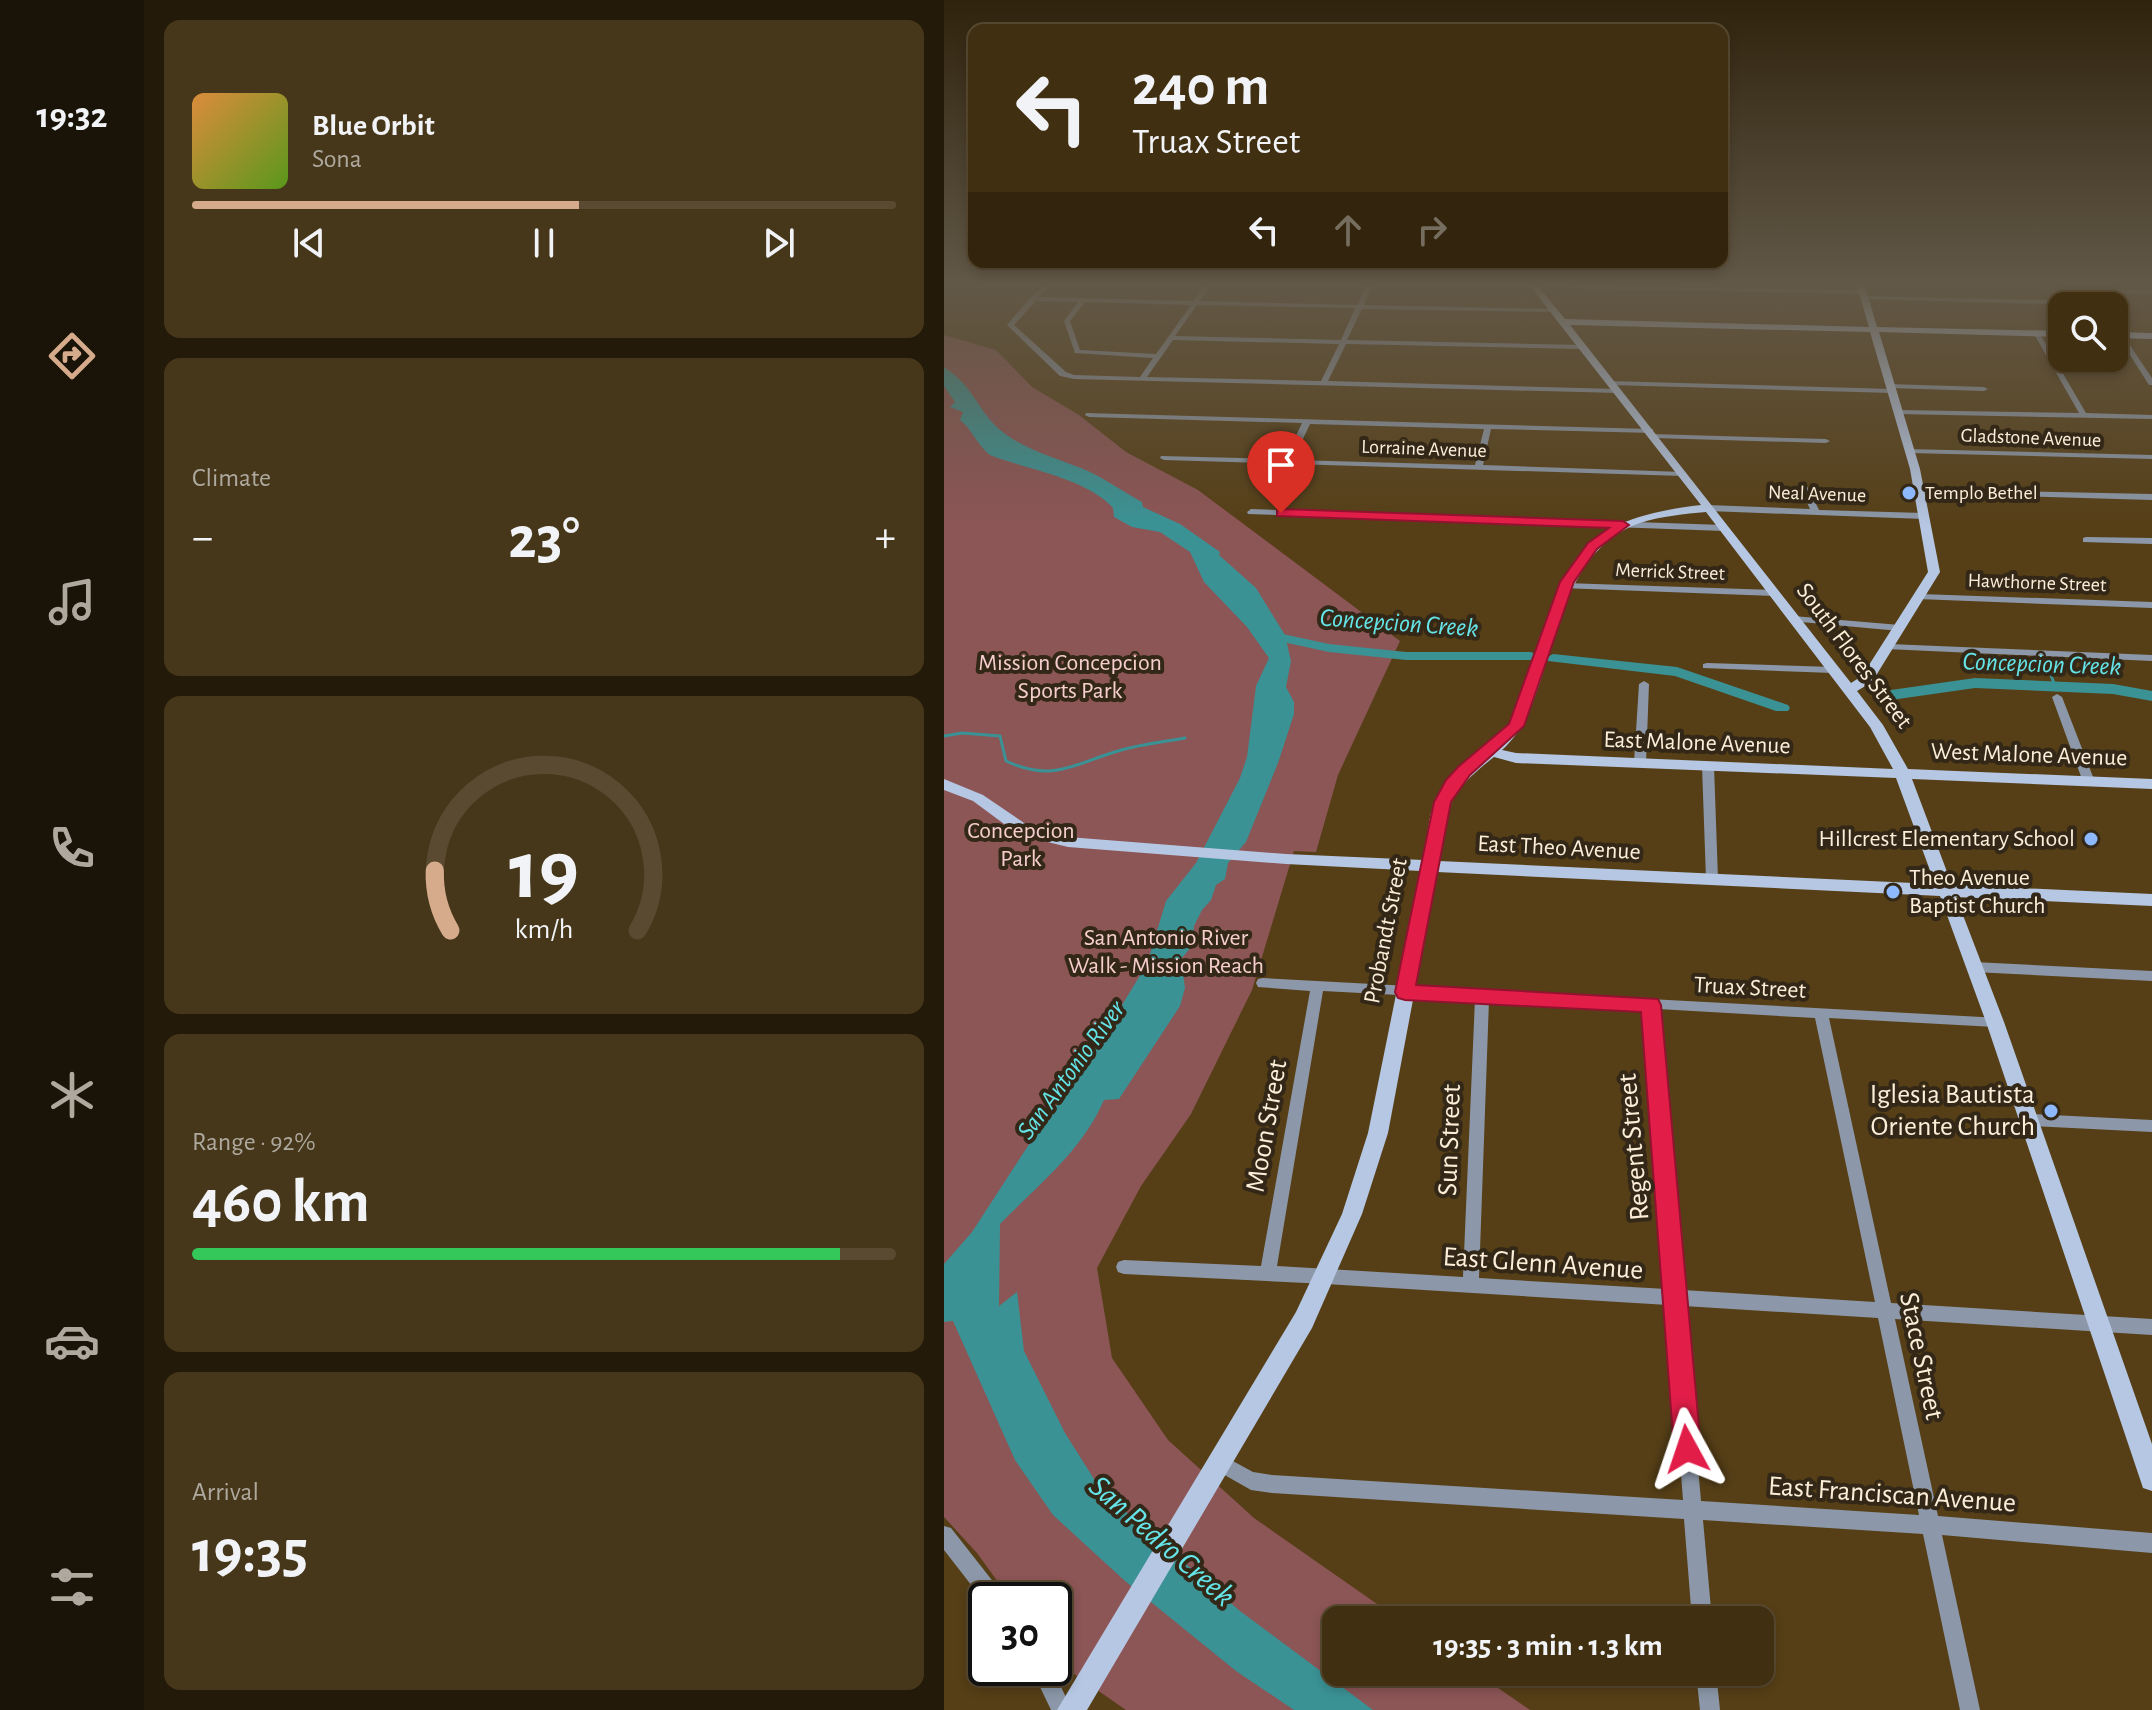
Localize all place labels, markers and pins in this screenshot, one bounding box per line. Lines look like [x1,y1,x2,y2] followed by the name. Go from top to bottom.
[1247,431,1315,513] pin
[1925,483,2038,503] place label: Templo Bethel
[1900,484,1918,502] marker: Templo Bethel
[1819,827,2075,851] place label: Hillcrest Elementary School
[2082,830,2100,848] marker: Hillcrest Elementary School
[1909,866,2046,918] place label: Theo Avenue Baptist Church
[1884,883,1902,901] marker: Theo Avenue Baptist Church
[1870,1081,2035,1141] place label: Iglesia Bautista Oriente Church
[2042,1102,2060,1120] marker: Iglesia Bautista Oriente Church

